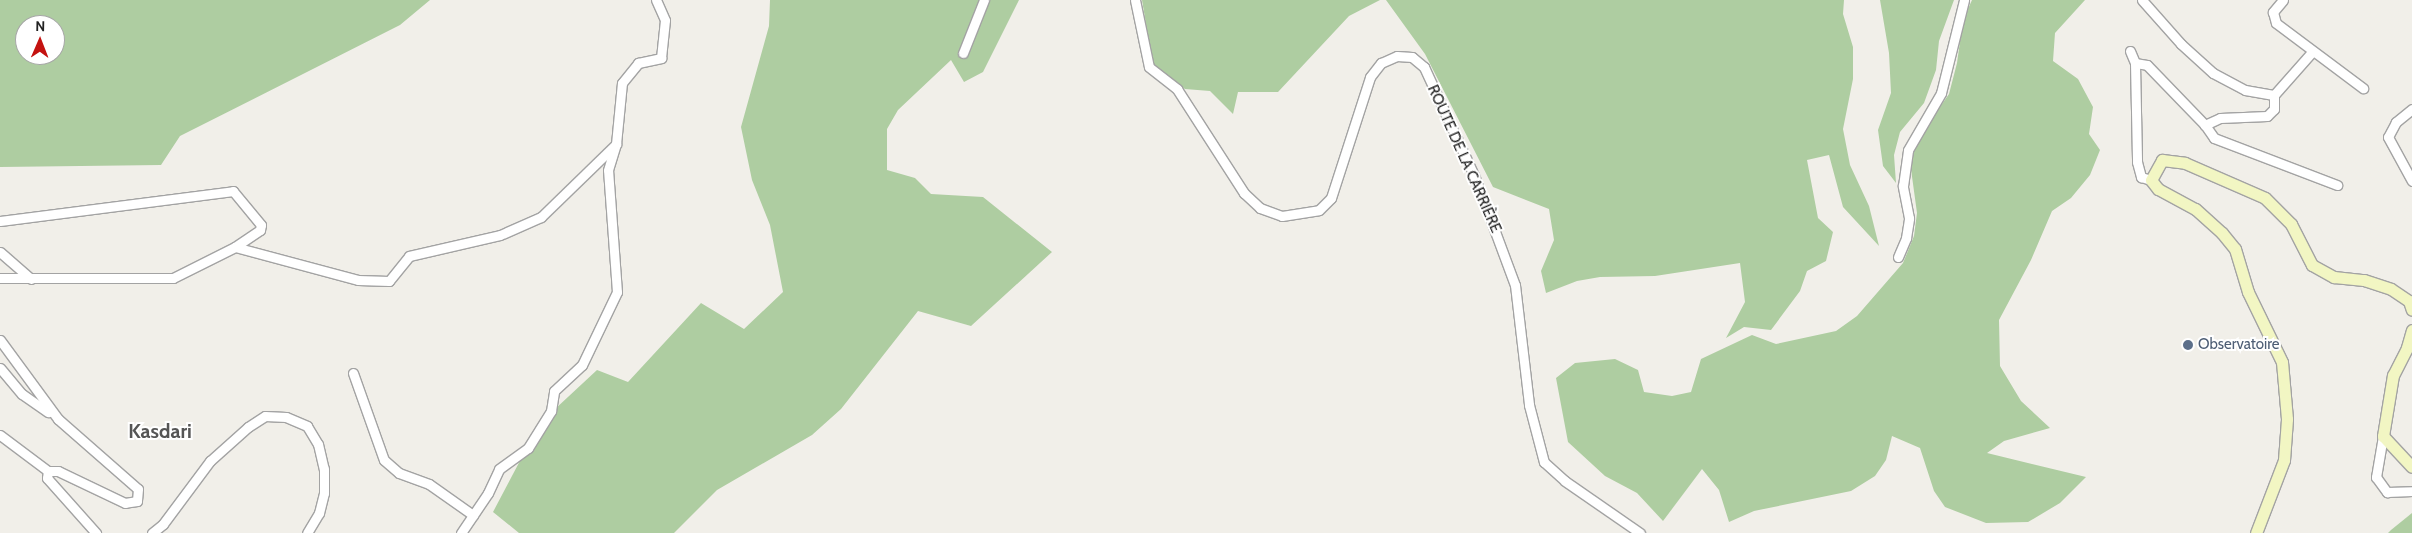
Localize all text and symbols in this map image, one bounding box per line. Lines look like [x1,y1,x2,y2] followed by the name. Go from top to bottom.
[15,15,65,65] north arrow
[35,17,45,35] text: N
[1423,82,1505,236] street label: ROUTE DE LA CARRIÈRE
[2198,336,2279,354] place label: Observatoire
[2182,339,2194,351] marker: Observatoire
[128,419,192,443] district label: Kasdari

